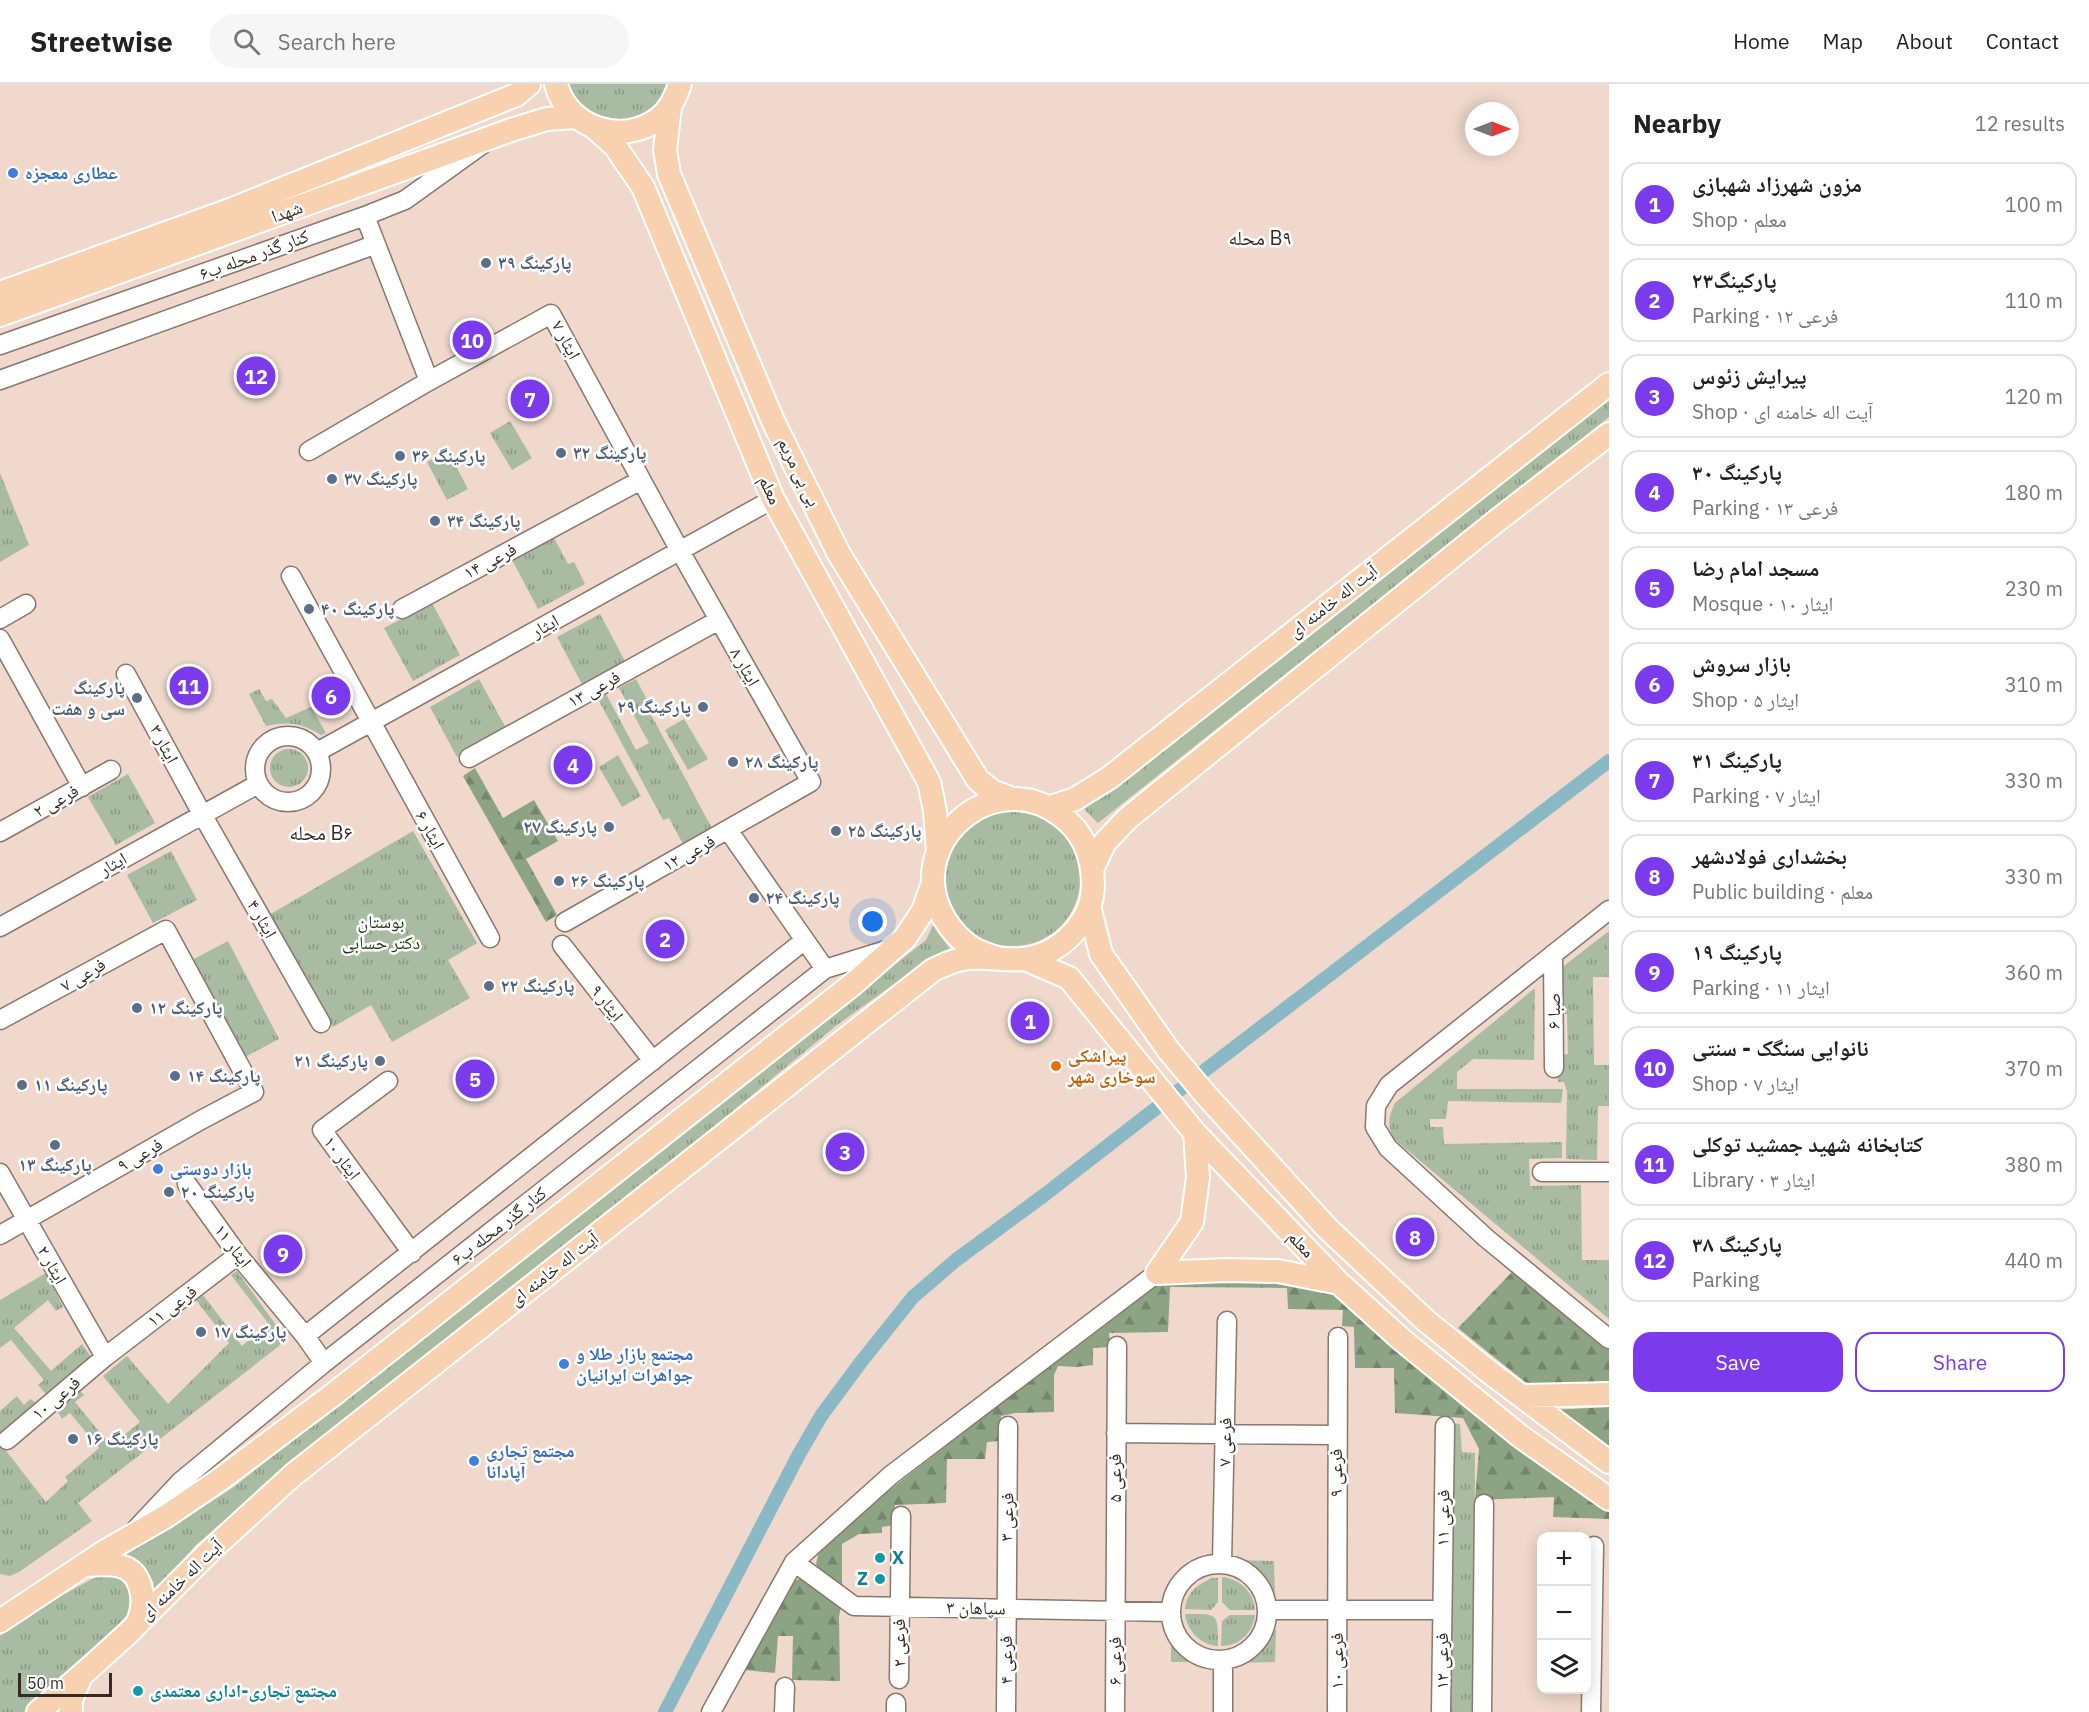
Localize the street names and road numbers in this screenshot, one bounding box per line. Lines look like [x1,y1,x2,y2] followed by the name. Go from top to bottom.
[268,195,306,228] street label: شهدا
[196,224,312,285] street label: کنار گذر محله ب۶
[547,316,586,363] street label: ایثار ۷
[772,433,826,511] street label: بی بی مریم
[753,472,787,508] street label: معلم
[459,537,520,584] street label: فرعی ۱۴
[1283,558,1382,643] street label: آیت اله خامنه ای
[526,609,563,643] street label: ایثار
[725,643,766,690] street label: ایثار ۸
[563,665,624,712] street label: فرعی ۱۳
[145,720,184,767] street label: ایثار ۳
[29,779,83,822] street label: فرعی ۲
[410,806,450,853] street label: ایثار ۶
[658,829,719,876] street label: فرعی ۱۲
[94,847,131,881] street label: ایثار
[242,895,283,942] street label: ایثار ۴
[56,952,110,997] street label: فرعی ۷
[586,980,629,1026] street label: ایثار ۹
[1542,993,1565,1029] street label: صبا ۶
[319,1131,366,1184] street label: ایثار ۱۰
[113,1132,167,1177] street label: فرعی ۹
[446,1181,551,1270] street label: کنار گذر محله ب۶
[210,1219,257,1272] street label: ایثار ۱۱
[1282,1225,1320,1263] street label: معلم
[504,1226,603,1311] street label: آیت اله خامنه ای
[32,1241,73,1288] street label: ایثار ۲
[142,1279,201,1332] street label: فرعی ۱۱
[27,1371,85,1425] street label: فرعی ۱۰
[1213,1417,1236,1467] street label: فرعی ۷
[1324,1449,1347,1497] street label: فرعی ۹
[1103,1454,1126,1502] street label: فرعی ۵
[1431,1489,1454,1547] street label: فرعی ۱۱
[995,1492,1018,1542] street label: فرعی ۳
[134,1534,227,1625] street label: آیت اله خامنه ای
[946,1595,1006,1620] street label: سپاهان ۳
[887,1619,910,1667] street label: فرعی ۲
[1325,1633,1348,1689] street label: فرعی ۱۰
[1430,1633,1453,1689] street label: فرعی ۱۲
[994,1636,1017,1684] street label: فرعی ۴
[1103,1637,1126,1685] street label: فرعی ۶

